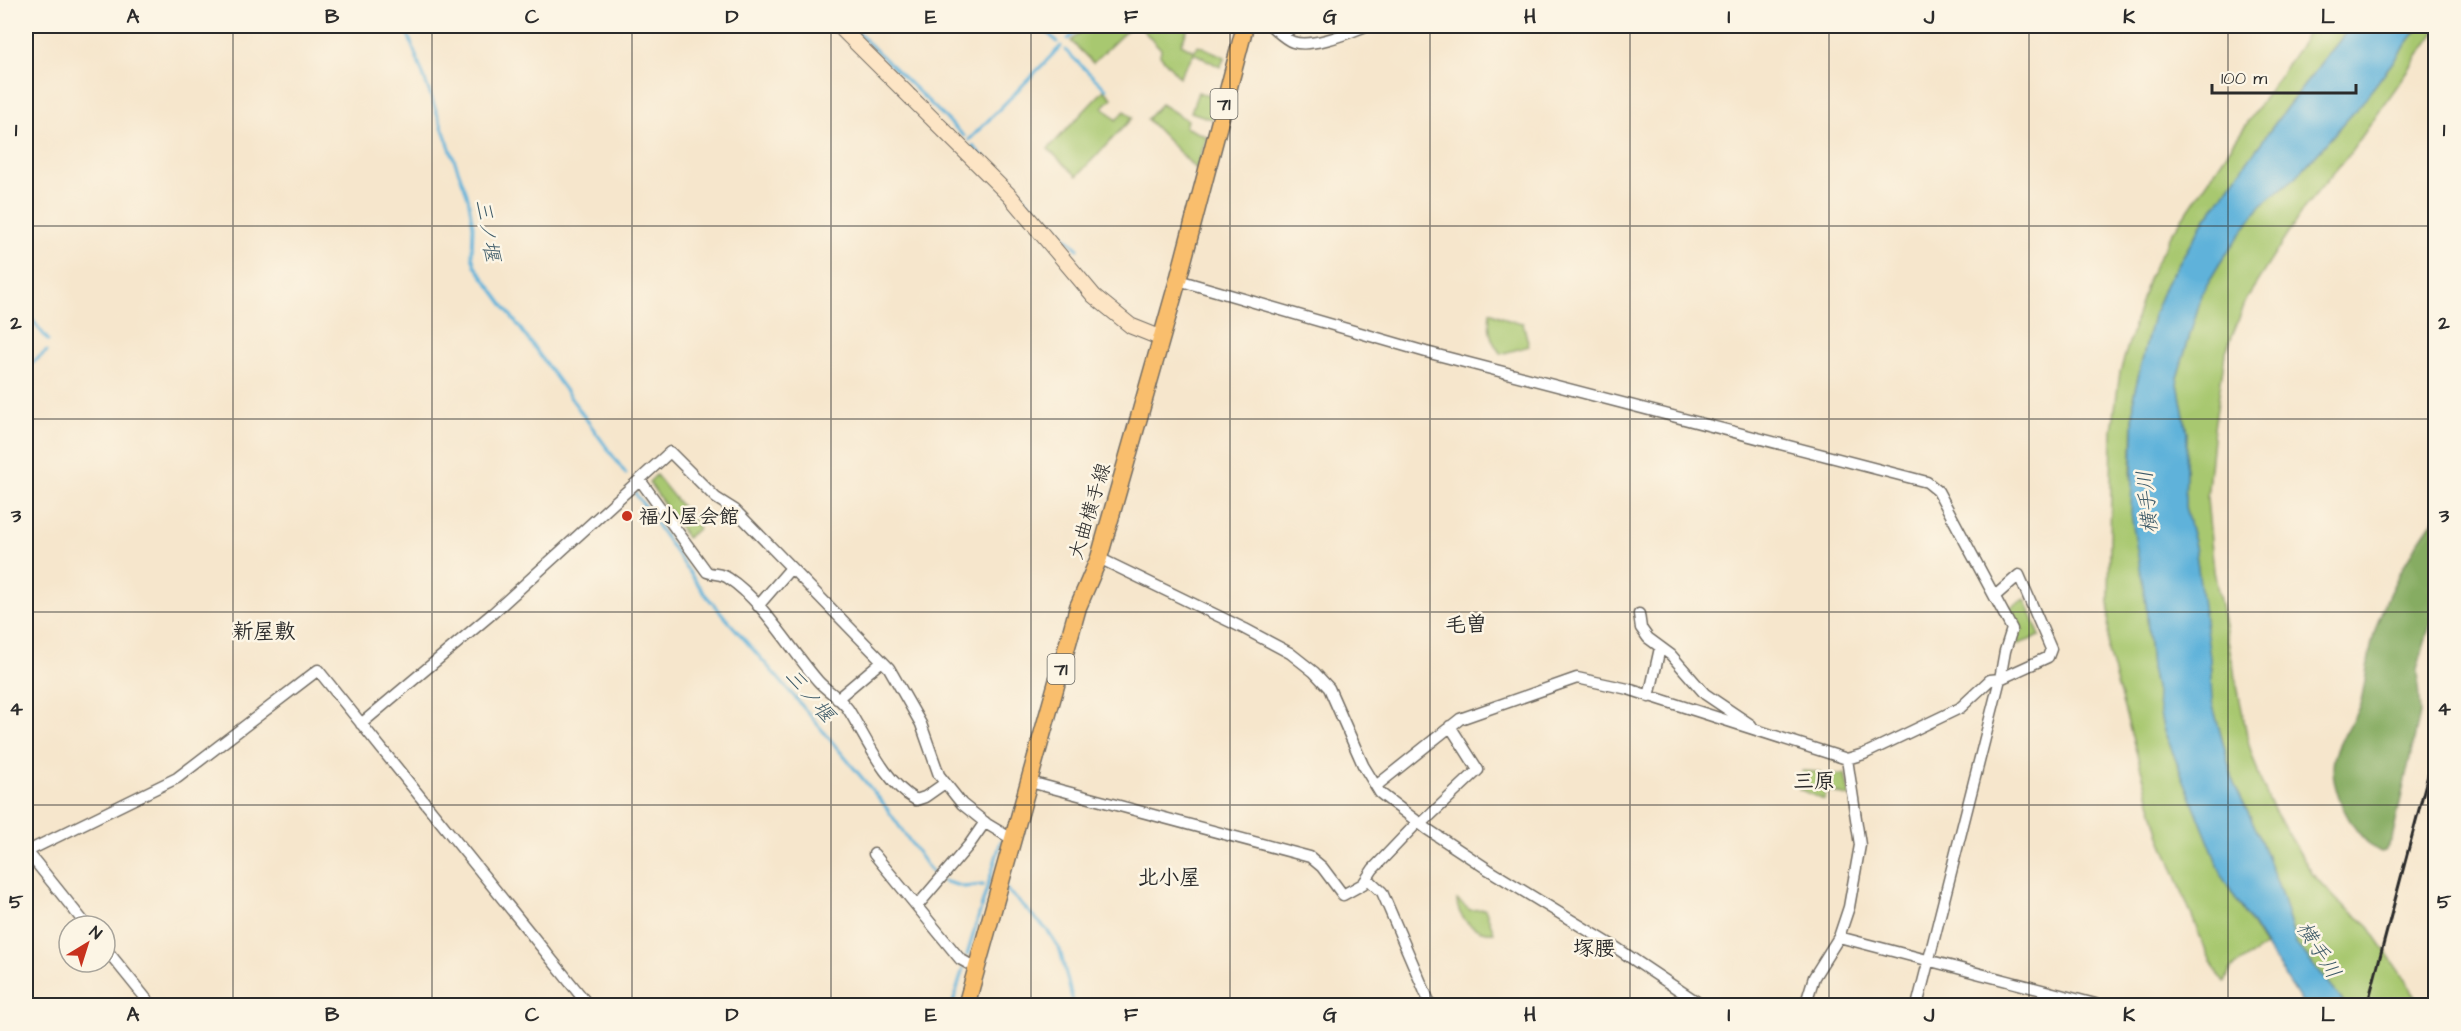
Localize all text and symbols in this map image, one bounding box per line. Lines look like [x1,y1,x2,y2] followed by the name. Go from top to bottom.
[127,3,140,31] text: A
[325,3,340,31] text: B
[525,3,540,31] text: C
[726,3,739,31] text: D
[925,3,937,31] text: E
[1124,3,1139,31] text: F
[1323,3,1337,31] text: G
[1524,3,1536,31] text: H
[1727,3,1731,31] text: I
[1923,3,1935,31] text: J
[2123,3,2136,31] text: K
[2321,3,2335,31] text: L
[2212,57,2356,95] scale bar
[2221,66,2267,91] text: 100 m
[1210,89,1238,119] road number: 71
[15,116,18,144] text: 1
[2443,116,2446,144] text: 1
[468,197,508,266] water label: 三ノ堰
[9,309,22,337] text: 2
[2437,309,2450,337] text: 2
[1062,459,1118,563] street label: 大曲横手線
[2130,469,2165,535] water label: 横手川
[10,502,22,530] text: 3
[2438,502,2450,530] text: 3
[639,503,739,531] place label: 福小屋会館
[620,509,634,523] marker: 福小屋会館
[1445,610,1487,639] district label: 毛曽
[233,617,296,646] district label: 新屋敷
[1048,654,1074,684] road number: 71
[778,662,843,730] water label: 三ノ堰
[9,695,23,723] text: 4
[2437,695,2451,723] text: 4
[1793,767,1835,796] district label: 三原
[1138,863,1201,892] district label: 北小屋
[9,888,24,916] text: 5
[2437,888,2452,916] text: 5
[57,914,117,974] north arrow
[2290,916,2348,985] water label: 横手川
[85,921,106,945] text: N
[1573,934,1615,963] district label: 塚腰
[127,1001,140,1029] text: A
[325,1001,340,1029] text: B
[525,1001,540,1029] text: C
[726,1001,739,1029] text: D
[925,1001,937,1029] text: E
[1124,1001,1139,1029] text: F
[1323,1001,1337,1029] text: G
[1524,1001,1536,1029] text: H
[1727,1001,1731,1029] text: I
[1923,1001,1935,1029] text: J
[2123,1001,2136,1029] text: K
[2321,1001,2335,1029] text: L

